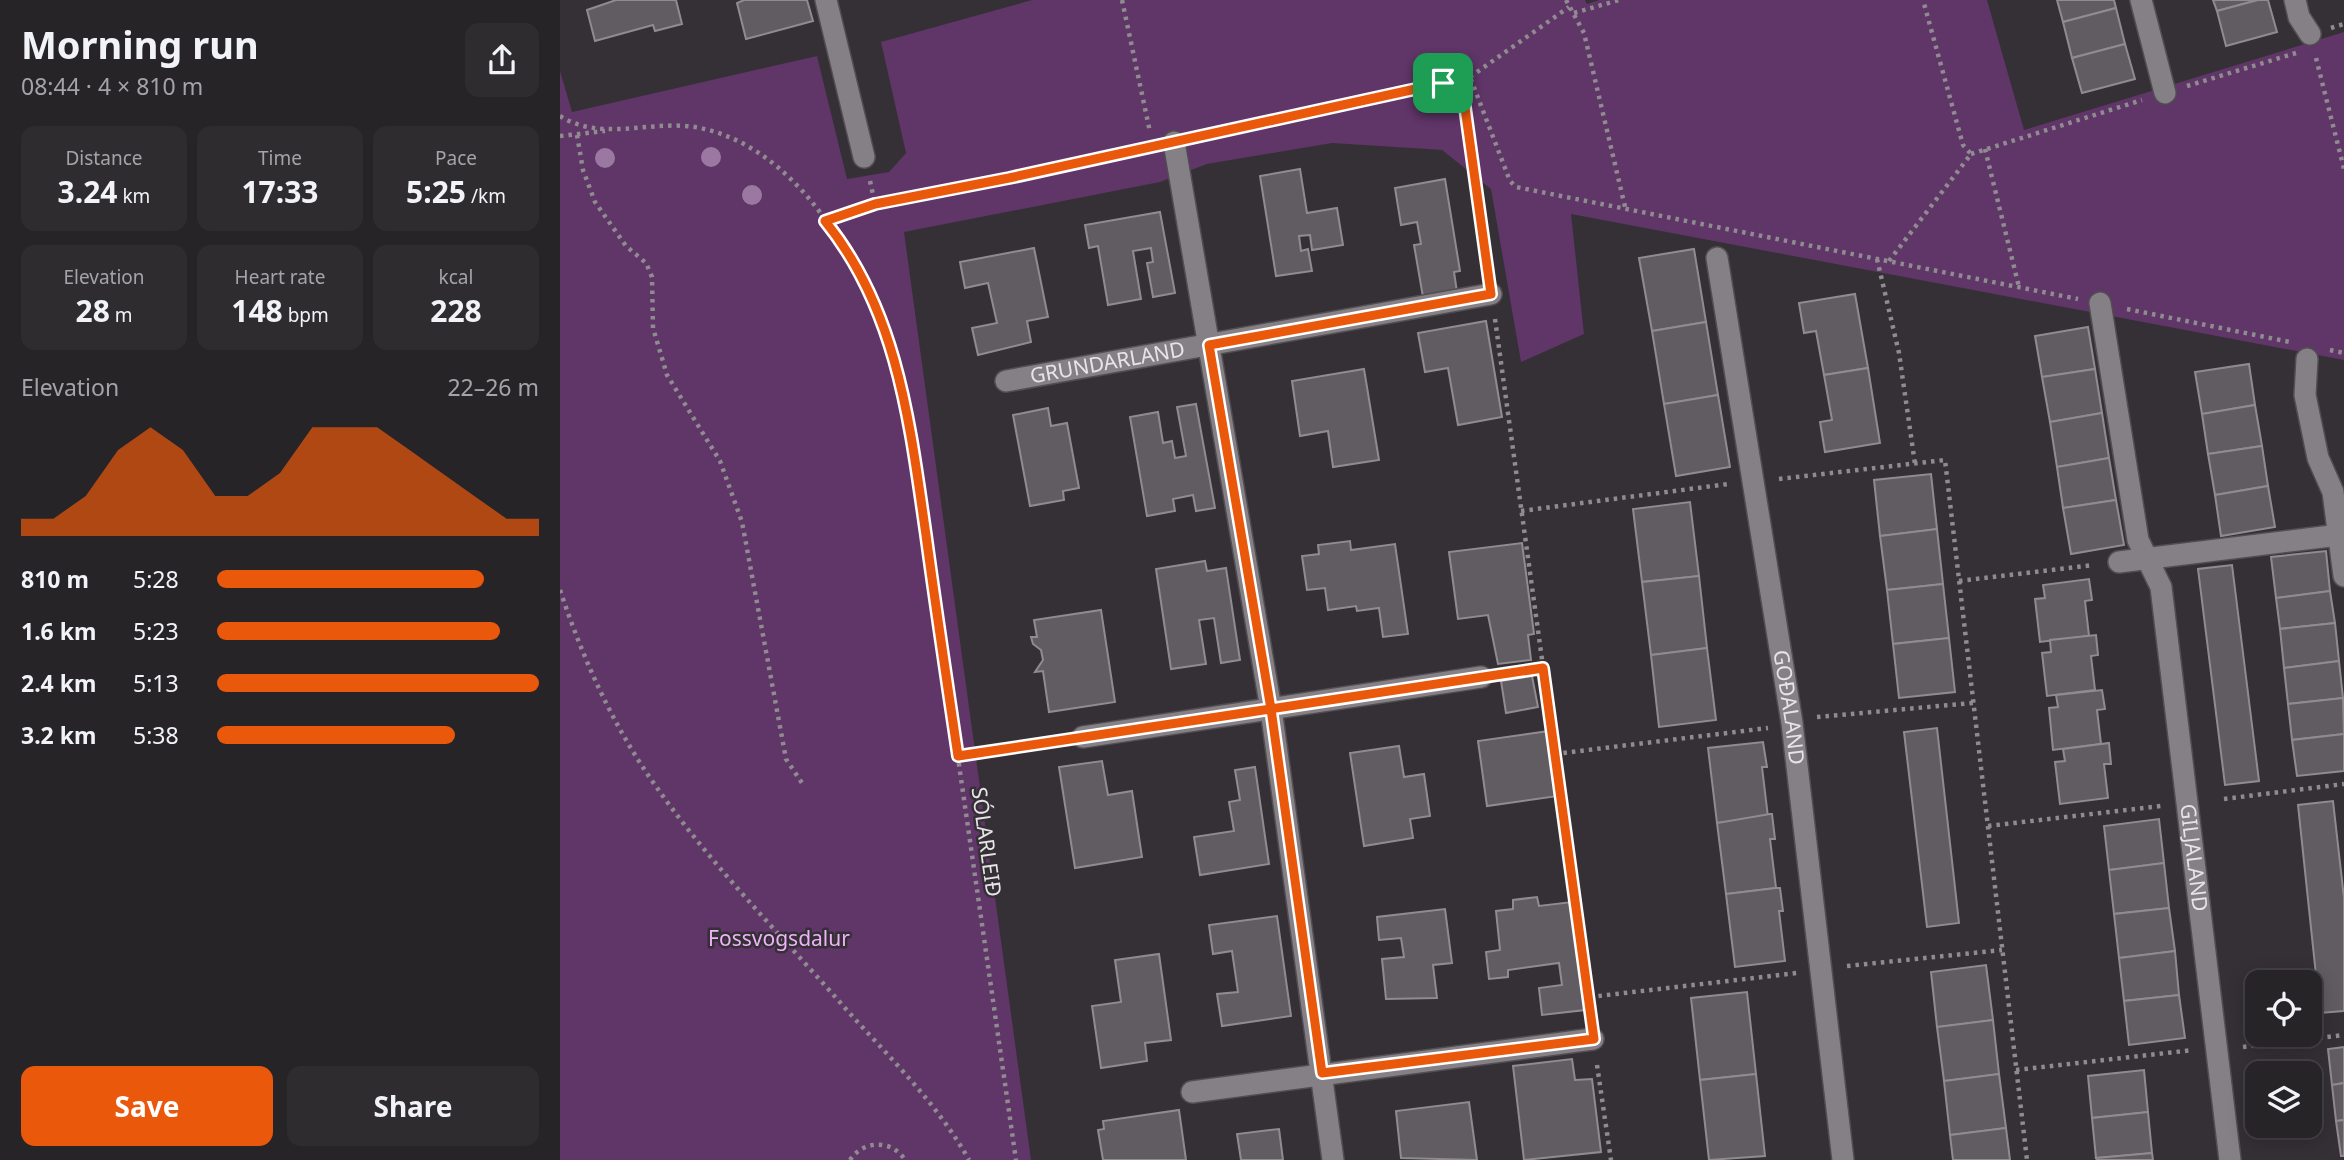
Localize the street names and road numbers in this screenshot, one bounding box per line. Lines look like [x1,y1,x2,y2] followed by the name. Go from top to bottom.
[1028,334,1187,389] street label: GRUNDARLAND
[1767,648,1812,766] street label: GOÐALAND
[965,785,1009,899] street label: SÓLARLEIÐ
[2174,802,2215,913] street label: GILJALAND

